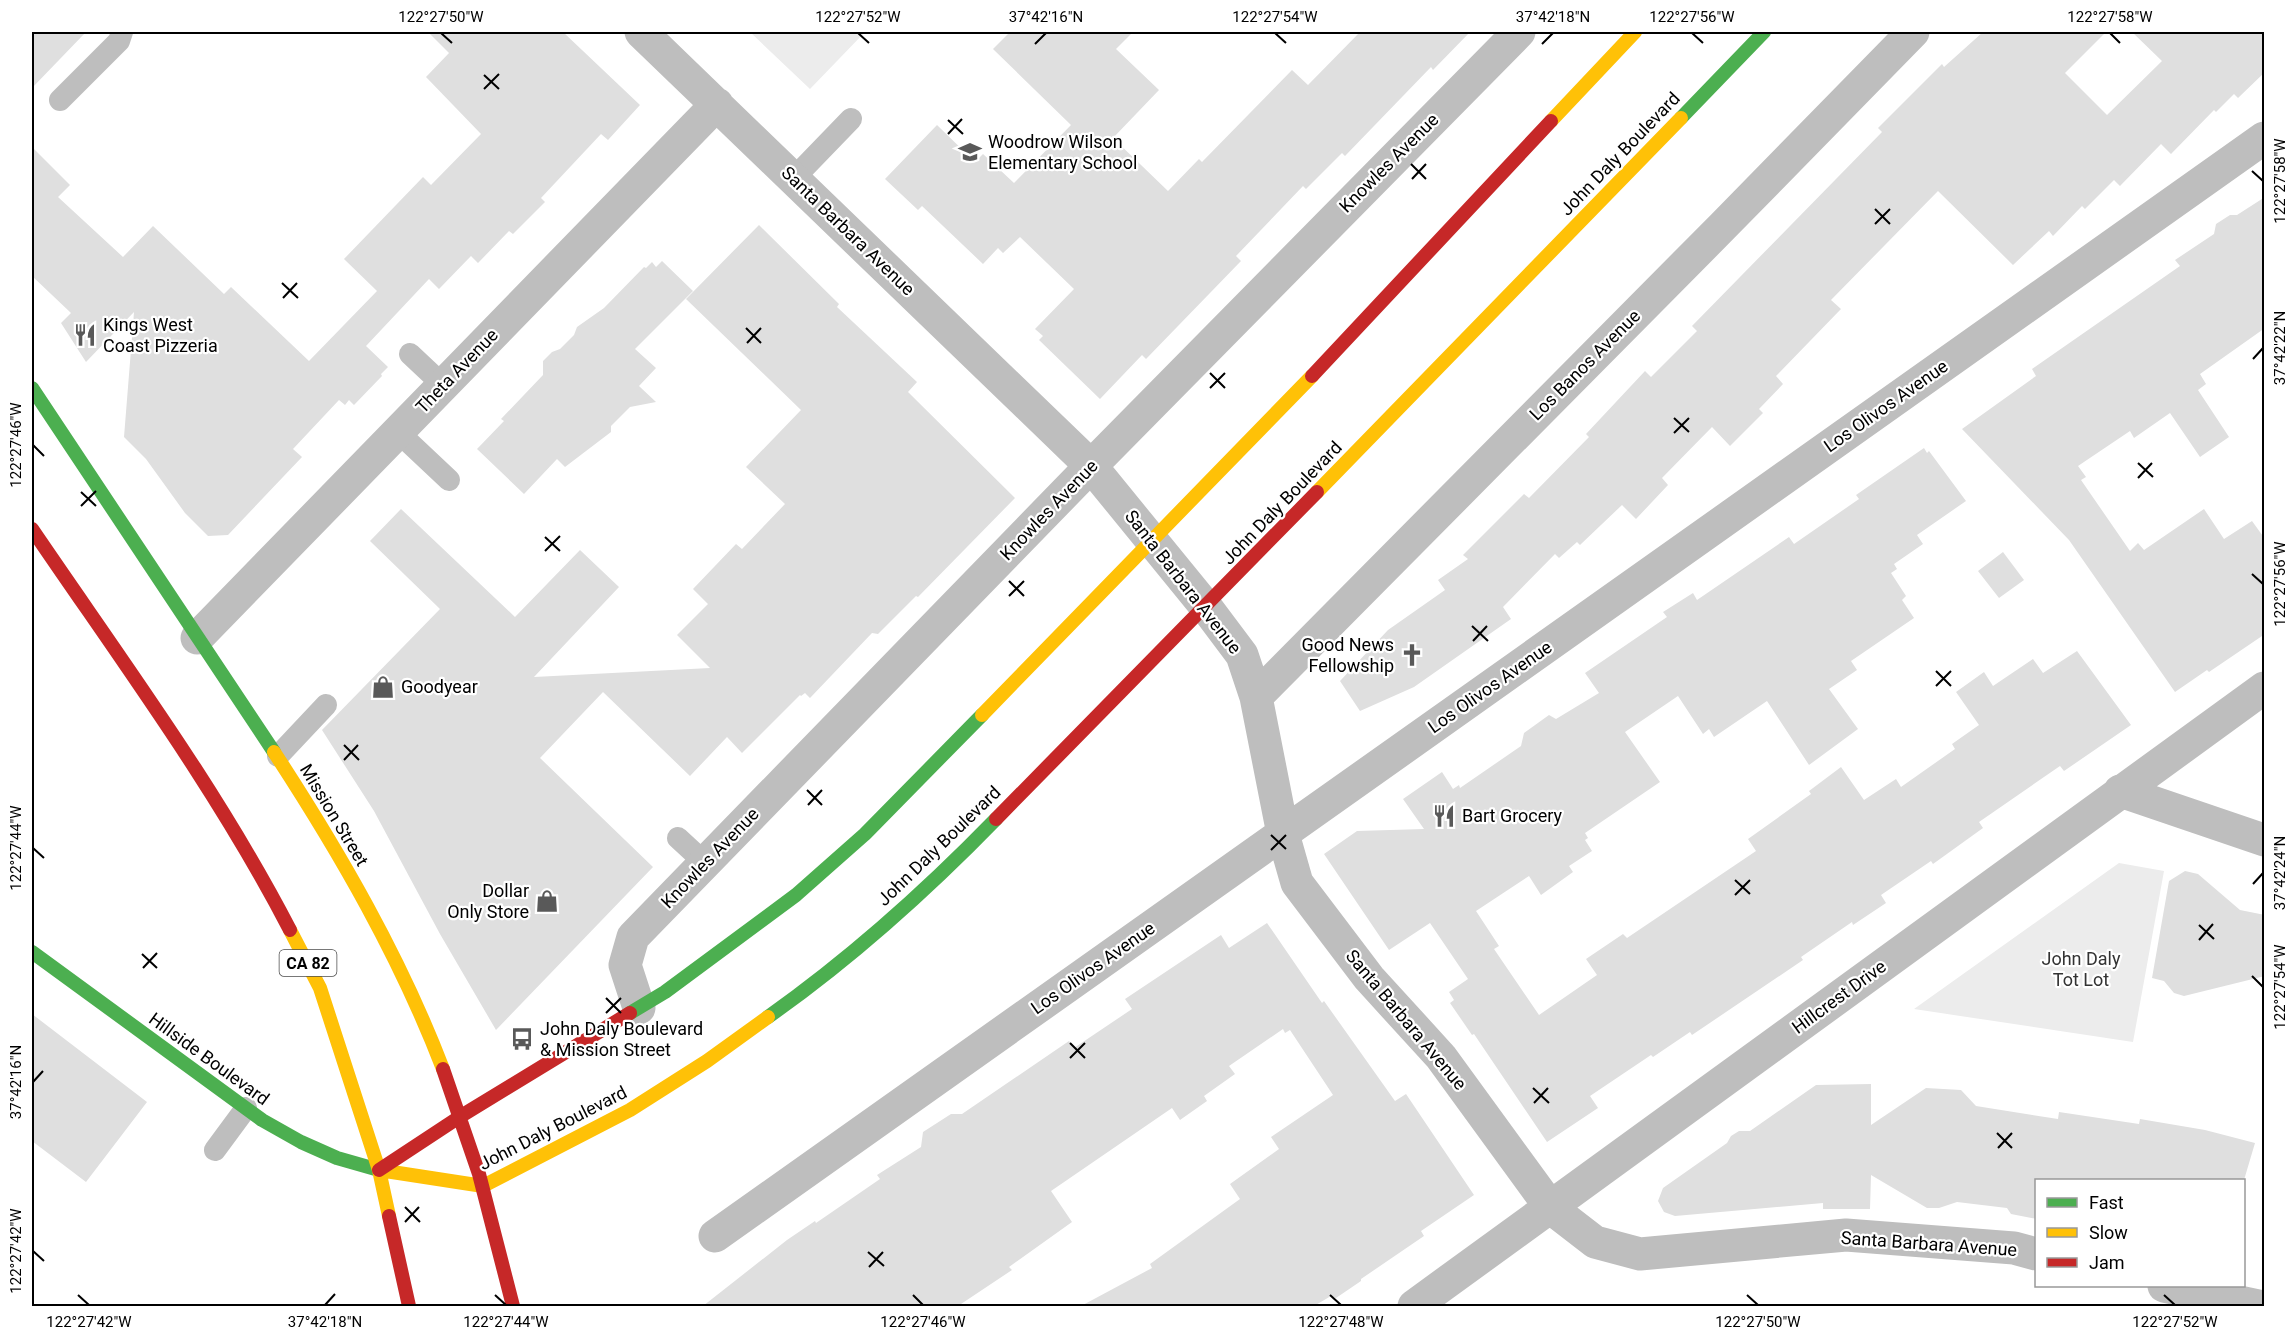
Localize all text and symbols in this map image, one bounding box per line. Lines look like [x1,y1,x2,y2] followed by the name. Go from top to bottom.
[398,8,484,26] text: 122°27'50"W
[815,8,901,26] text: 122°27'52"W
[1009,8,1083,26] text: 37°42'16"N
[1232,8,1318,26] text: 122°27'54"W
[1516,8,1590,26] text: 37°42'18"N
[1649,8,1735,26] text: 122°27'56"W
[2067,8,2153,26] text: 122°27'58"W
[1555,88,1684,220] street label: John Daly Boulevard
[1335,109,1443,217] street label: Knowles Avenue
[988,131,1137,173] place label: Woodrow Wilson Elementary School
[2271,138,2289,224] text: 122°27'58"W
[957,139,983,165] school or university icon: Woodrow Wilson Elementary School
[778,162,919,299] street label: Santa Barbara Avenue
[1525,305,1644,424] street label: Los Banos Avenue
[2271,311,2289,385] text: 37°42'22"N
[103,314,218,356] place label: Kings West Coast Pizzeria
[72,322,98,348] restaurant icon: Kings West Coast Pizzeria
[411,324,502,417] street label: Theta Avenue
[1820,355,1952,456] street label: Los Olivos Avenue
[7,402,25,488] text: 122°27'46"W
[1217,437,1346,569] street label: John Daly Boulevard
[995,455,1102,564] street label: Knowles Avenue
[1121,506,1246,658] street label: Santa Barbara Avenue
[2271,541,2289,627] text: 122°27'56"W
[1301,634,1394,676] place label: Good News Fellowship
[1424,636,1556,737] street label: Los Olivos Avenue
[1399,642,1425,668] church icon: Good News Fellowship
[370,674,396,700] shop icon: Goodyear
[401,676,478,697] place label: Goodyear
[296,760,373,870] street label: Mission Street
[873,781,1005,910] street label: John Daly Boulevard
[656,803,763,912] street label: Knowles Avenue
[1431,803,1457,829] restaurant icon: Bart Grocery
[7,805,25,891] text: 122°27'44"W
[1462,805,1563,826] place label: Bart Grocery
[2271,836,2289,910] text: 37°42'24"N
[447,880,529,922] place label: Dollar Only Store
[534,888,560,914] shop icon: Dollar Only Store
[1027,917,1159,1018] street label: Los Olivos Avenue
[2271,944,2289,1030] text: 122°27'54"W
[1342,945,1471,1094] street label: Santa Barbara Avenue
[2041,948,2121,990] park label: John Daly Tot Lot
[280,950,336,976] road number: CA 82
[1788,955,1890,1038] street label: Hillcrest Drive
[145,1008,274,1109] street label: Hillside Boulevard
[540,1018,703,1060] place label: John Daly Boulevard & Mission Street
[509,1026,535,1052] bus stop icon: John Daly Boulevard & Mission Street
[7,1045,25,1119] text: 37°42'16"N
[475,1081,630,1174] street label: John Daly Boulevard
[2035,1179,2245,1287] legend
[2089,1192,2124,1213] text: Fast
[7,1208,25,1294] text: 122°27'42"W
[2089,1222,2128,1243] text: Slow
[1840,1227,2018,1260] street label: Santa Barbara Avenue
[2089,1252,2125,1273] text: Jam
[46,1313,132,1331] text: 122°27'42"W
[288,1313,362,1331] text: 37°42'18"N
[463,1313,549,1331] text: 122°27'44"W
[880,1313,966,1331] text: 122°27'46"W
[1298,1313,1384,1331] text: 122°27'48"W
[1715,1313,1801,1331] text: 122°27'50"W
[2132,1313,2218,1331] text: 122°27'52"W

